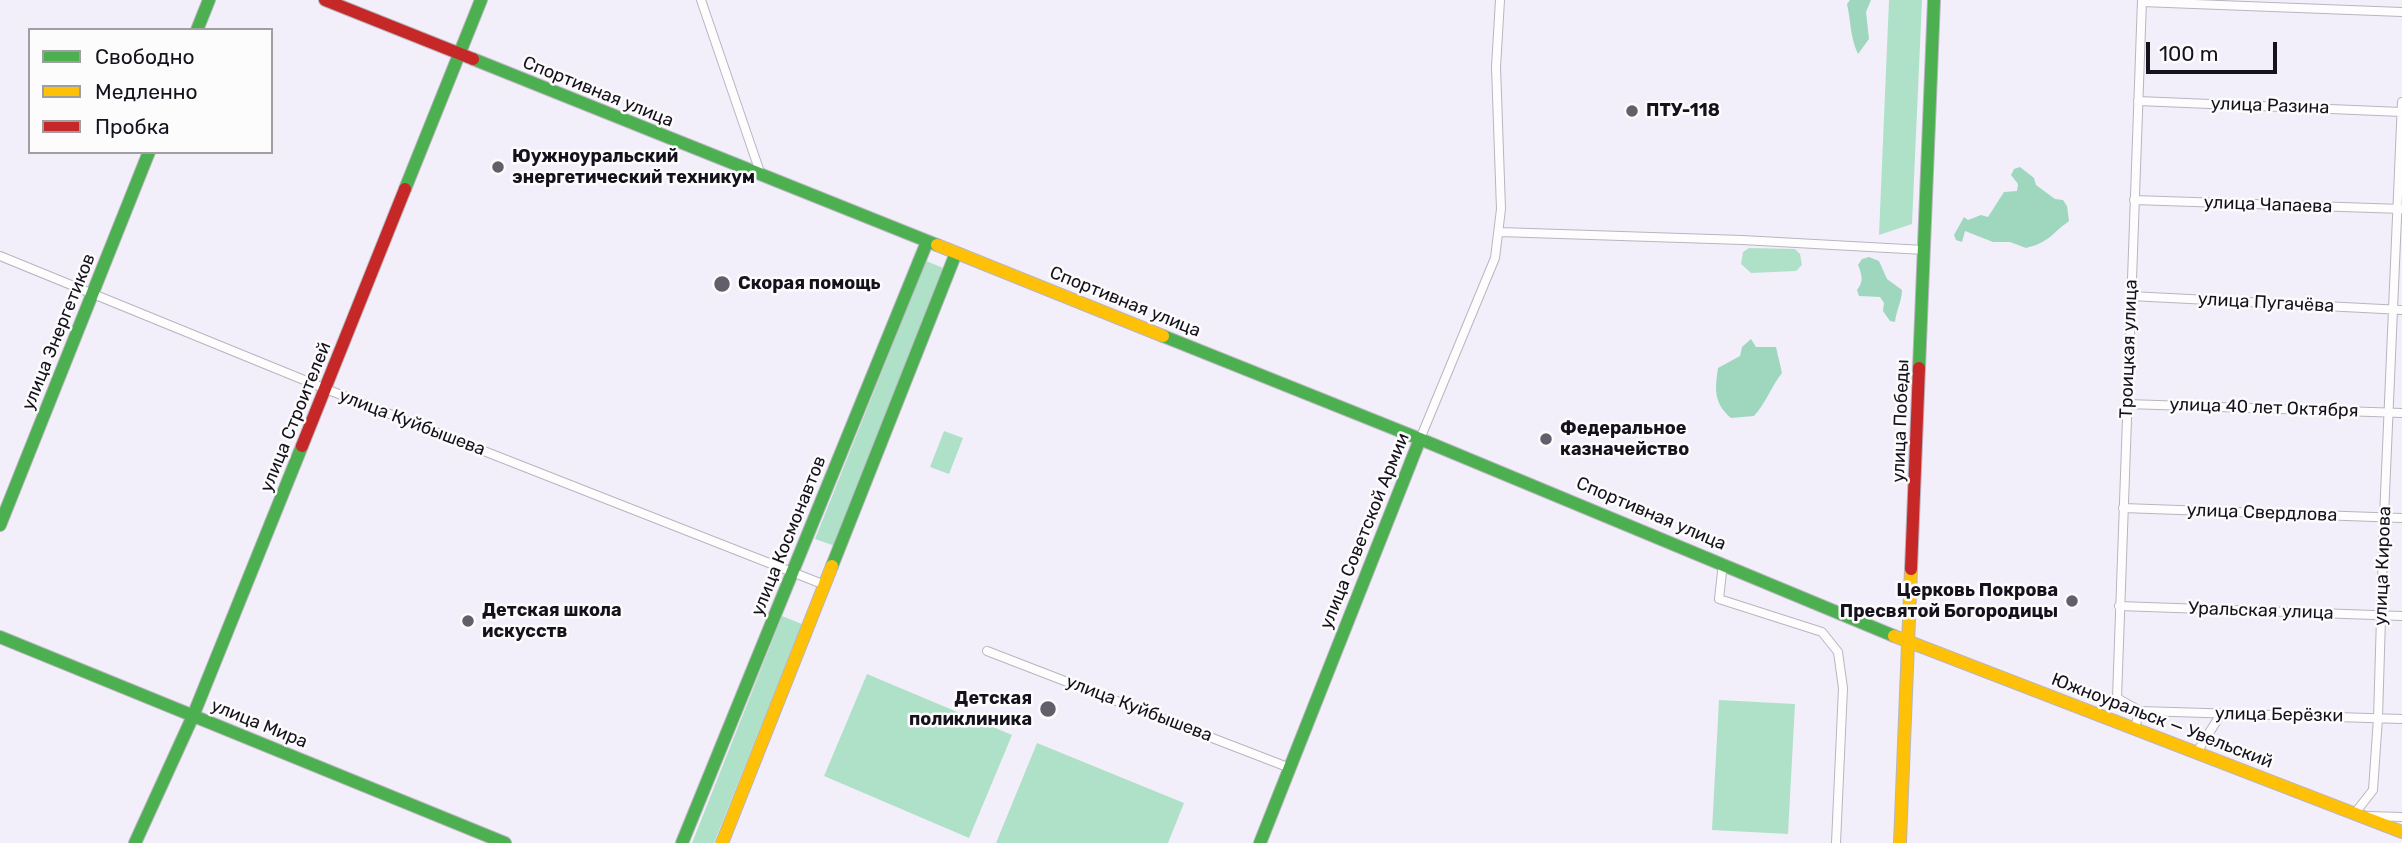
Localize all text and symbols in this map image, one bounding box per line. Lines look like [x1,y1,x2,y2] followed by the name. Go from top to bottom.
[28,28,273,154] legend
[2150,28,2281,72] scale bar
[2159,41,2218,66] text: 100 m
[95,44,195,69] text: Свободно
[519,52,677,132] street label: Спортивная улица
[95,79,198,104] text: Медленно
[2210,93,2330,119] street label: улица Разина
[1646,100,1720,122] place label: ПТУ-118
[1624,103,1640,119] marker: ПТУ-118
[95,114,170,139] text: Пробка
[512,146,755,188] place label: Юужноуральский энергетический техникум
[490,159,506,175] marker: Юужноуральский энергетический техникум
[2203,192,2333,218] street label: улица Чапаева
[18,251,100,413] street label: улица Энергетиков
[1046,262,1204,342] street label: Спортивная улица
[738,273,881,295] place label: Скорая помощь
[712,274,732,294] marker: Скорая помощь
[2116,279,2142,419] street label: Троицкая улица
[2197,289,2335,317] street label: улица Пугачёва
[256,339,336,495] street label: улица Строителей
[1888,359,1914,483] street label: улица Победы
[336,385,488,461] street label: улица Куйбышева
[2169,394,2359,422] street label: улица 40 лет Октября
[1560,418,1689,460] place label: Федеральное казначейство
[1316,430,1414,632] street label: улица Советской Армии
[1538,431,1554,447] marker: Федеральное казначейство
[747,453,831,619] street label: улица Космонавтов
[1573,473,1729,555] street label: Спортивная улица
[2186,500,2338,526] street label: улица Свердлова
[2370,506,2396,626] street label: улица Кирова
[1840,580,2058,622] place label: Церковь Покрова Пресвятой Богородицы
[2064,593,2080,609] marker: Церковь Покрова Пресвятой Богородицы
[2188,598,2334,624] street label: Уральская улица
[482,600,622,642] place label: Детская школа искусств
[460,613,476,629] marker: Детская школа искусств
[2048,669,2276,773] street label: Южноуральск — Увельский
[1063,671,1215,747] street label: улица Куйбышева
[909,688,1032,730] place label: Детская поликлиника
[208,695,310,753] street label: улица Мира
[1038,699,1058,719] marker: Детская поликлиника
[2215,703,2343,727] street label: улица Берёзки

